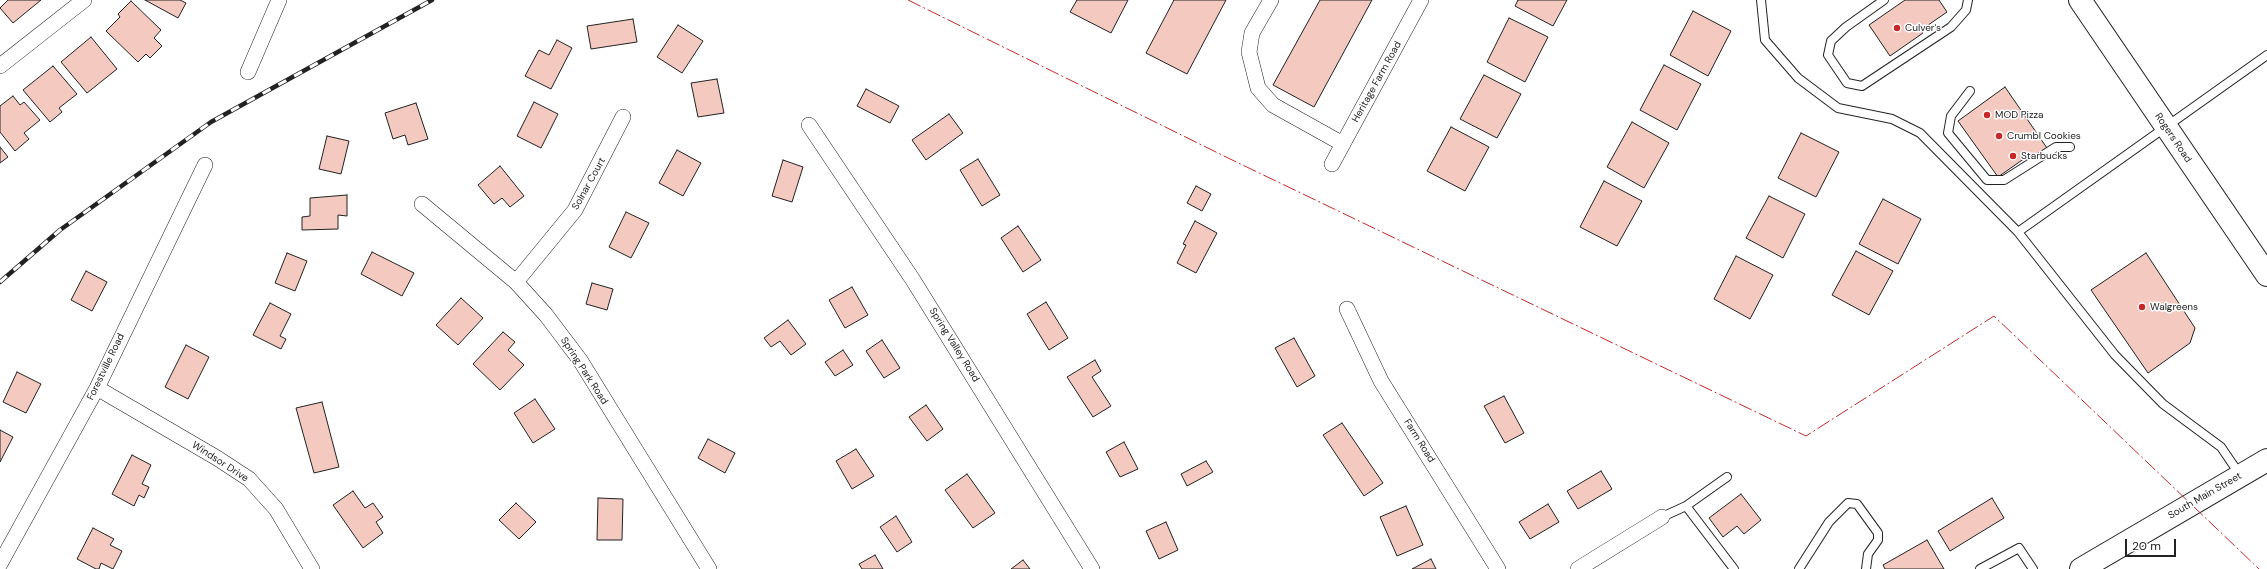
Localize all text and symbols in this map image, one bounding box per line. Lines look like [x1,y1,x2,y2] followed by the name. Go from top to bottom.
[1905,22,1941,34] place label: Culver's
[1892,23,1902,33] marker: Culver's
[1350,39,1404,125] street label: Heritage Farm Road
[1995,109,2043,121] place label: MOD Pizza
[1982,110,1992,120] marker: MOD Pizza
[2152,111,2194,165] street label: Rogers Road
[2007,130,2081,142] place label: Crumbl Cookies
[1994,131,2004,141] marker: Crumbl Cookies
[2021,150,2067,162] place label: Starbucks
[2008,151,2018,161] marker: Starbucks
[570,156,608,212] street label: Solnar Court
[2150,301,2198,313] place label: Walgreens
[2137,302,2147,312] marker: Walgreens
[926,306,982,384] street label: Spring Valley Road
[85,332,127,402] street label: Forestville Road
[558,335,610,407] street label: Spring Park Road
[1401,417,1437,465] street label: Farm Road
[189,439,251,485] street label: Windsor Drive
[2166,470,2244,522] street label: South Main Street
[2127,531,2178,557] scale bar
[2132,538,2161,554] text: 20 m

